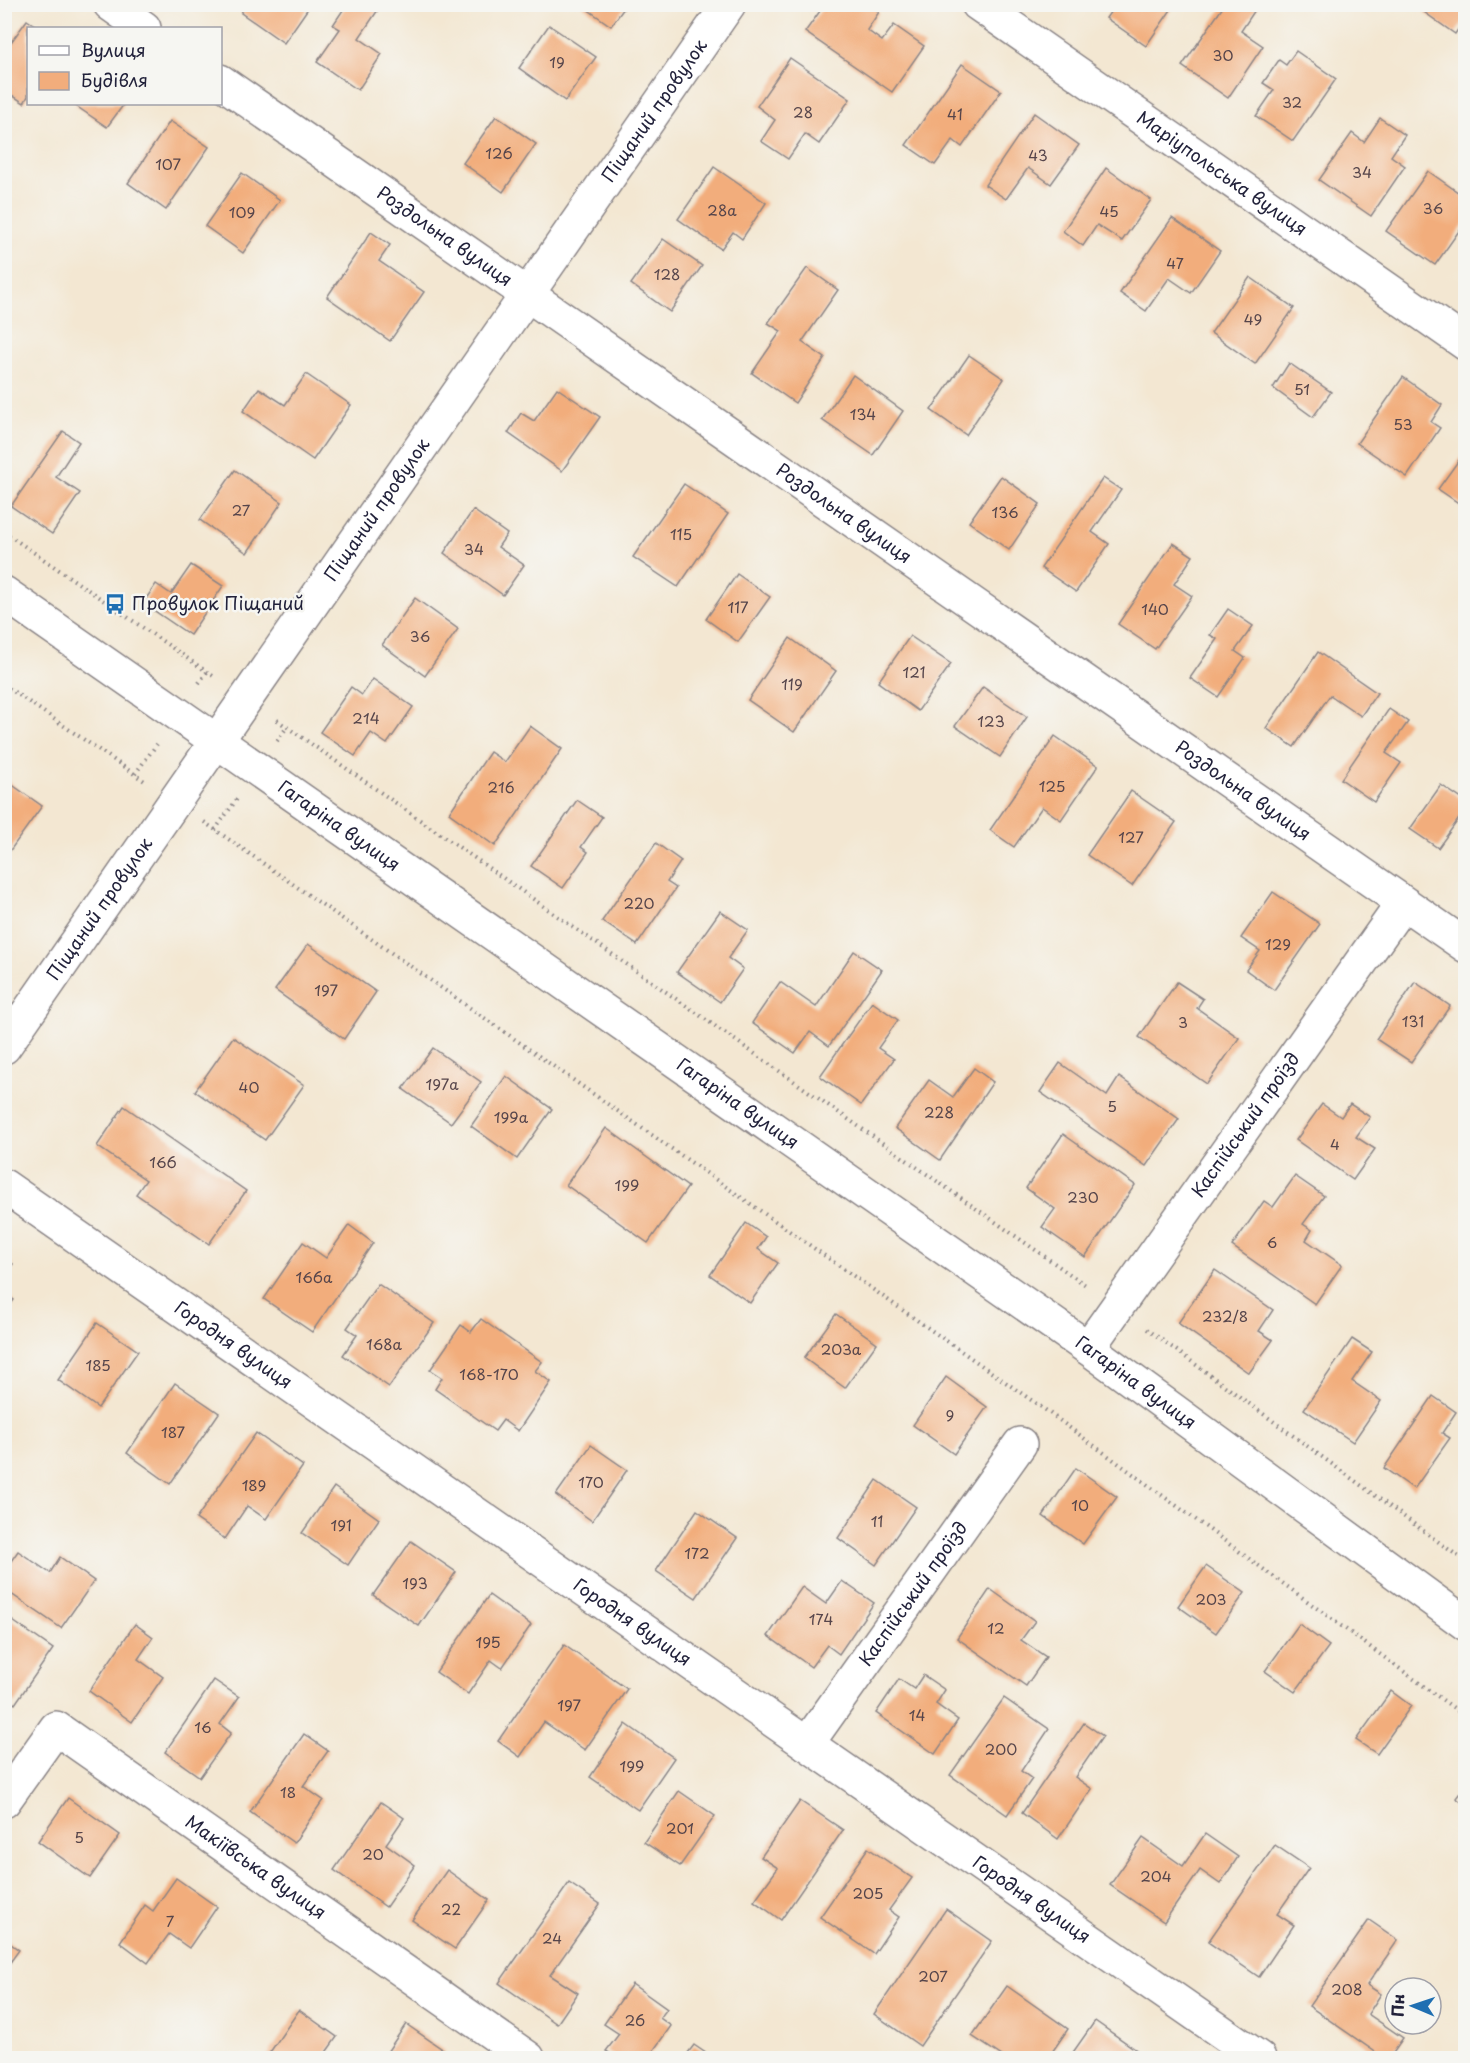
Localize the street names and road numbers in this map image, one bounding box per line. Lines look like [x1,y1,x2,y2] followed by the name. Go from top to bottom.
[594,33,713,187] street label: Піщаний провулок
[1132,104,1313,241] street label: Маріупольська вулиця
[372,179,519,292] street label: Роздольна вулиця
[317,432,436,586] street label: Піщаний провулок
[771,456,918,569] street label: Роздольна вулиця
[1170,733,1317,847] street label: Роздольна вулиця
[273,773,406,877] street label: Гагаріна вулиця
[39,831,158,985] street label: Піщаний провулок
[1184,1046,1305,1202] street label: Каспійський проїзд
[672,1051,805,1155] street label: Гагаріна вулиця
[170,1293,298,1394] street label: Городня вулиця
[1071,1328,1202,1435] street label: Гагаріна вулиця
[851,1515,973,1671] street label: Каспійський проїзд
[569,1571,698,1672] street label: Городня вулиця
[180,1807,332,1925] street label: Макіївська вулиця
[968,1848,1097,1949] street label: Городня вулиця

